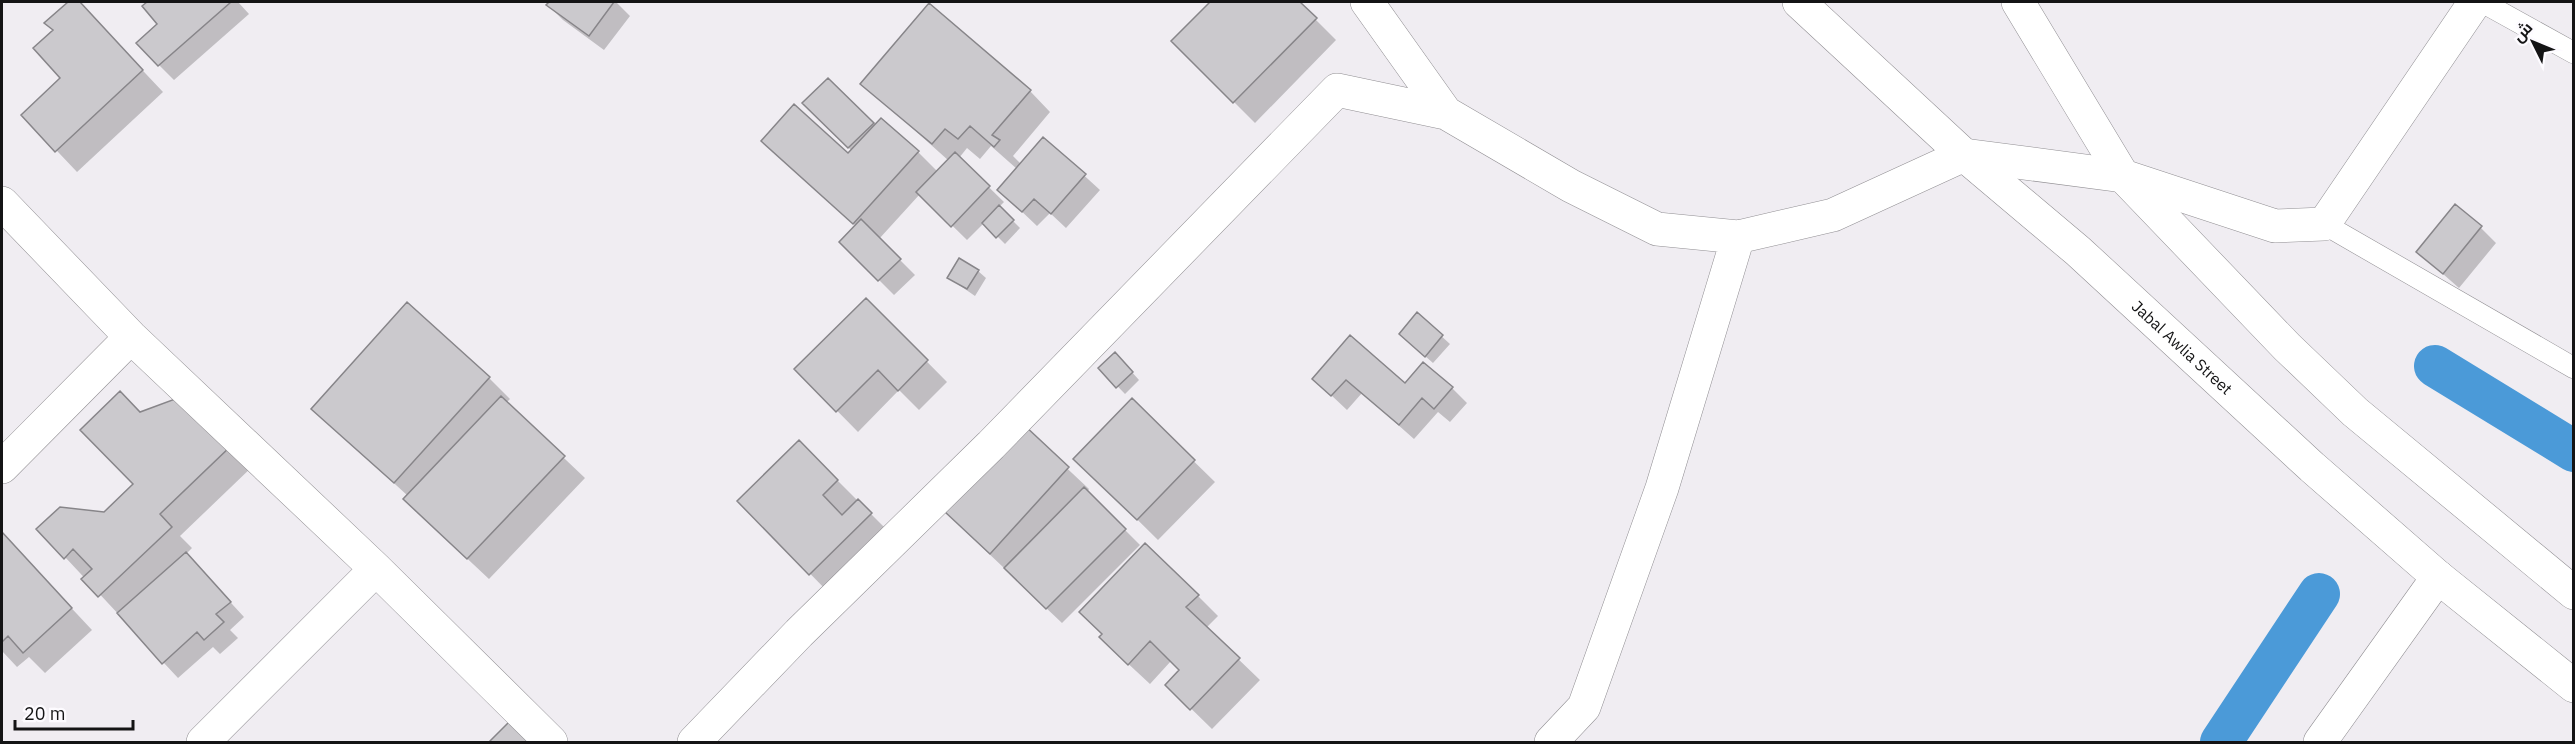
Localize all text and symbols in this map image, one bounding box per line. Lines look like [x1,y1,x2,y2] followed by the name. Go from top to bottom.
[2503,12,2563,72] north arrow
[2508,17,2536,46] text: ش
[2128,296,2237,399] street label: Jabal Awlia Street
[15,693,134,731] scale bar
[24,702,66,725] text: 20 m

